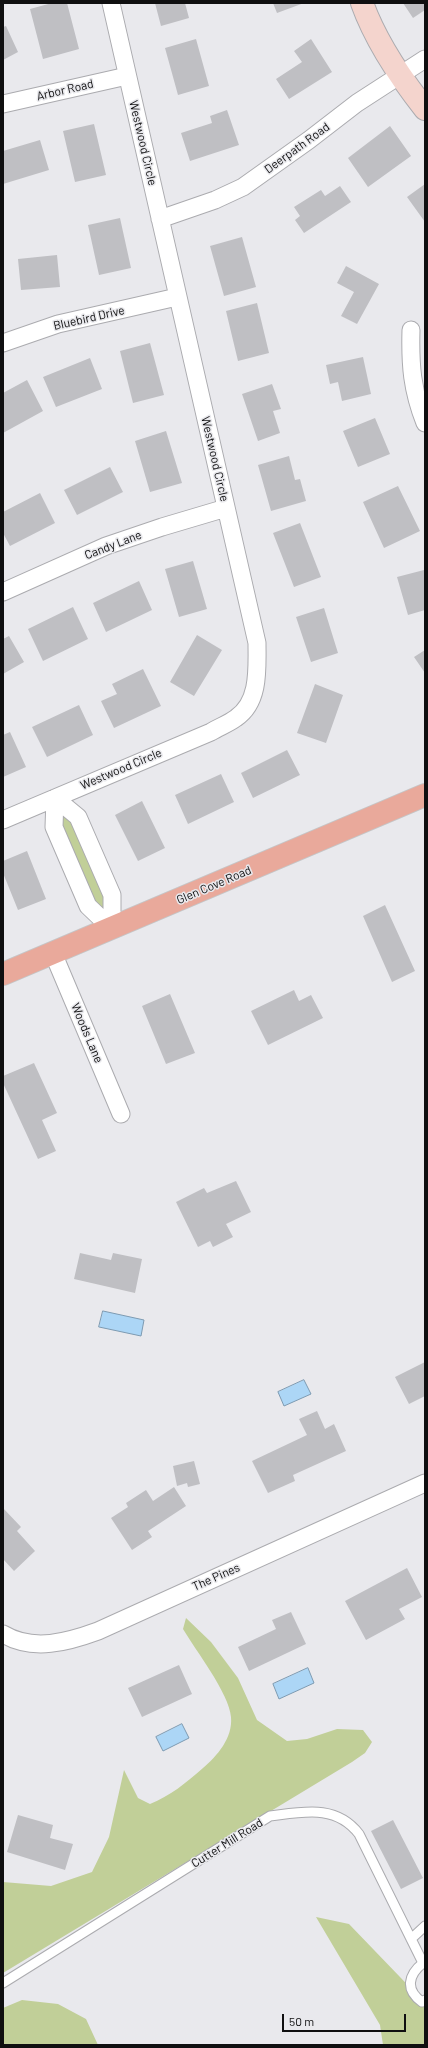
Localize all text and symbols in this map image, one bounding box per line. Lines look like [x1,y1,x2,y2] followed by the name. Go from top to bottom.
[35,76,95,104] street label: Arbor Road
[126,99,160,187] street label: Westwood Circle
[262,120,332,176] street label: Deerpath Road
[52,303,126,333] street label: Bluebird Drive
[198,415,232,503] street label: Westwood Circle
[82,528,144,562] street label: Candy Lane
[78,745,164,793] street label: Westwood Circle
[174,863,254,907] street label: Glen Cove Road
[68,1001,106,1065] street label: Woods Lane
[190,1560,242,1594] street label: The Pines
[189,1815,265,1871] street label: Cutter Mill Road
[284,2006,408,2032] scale bar
[289,2014,314,2028] text: 50 m

